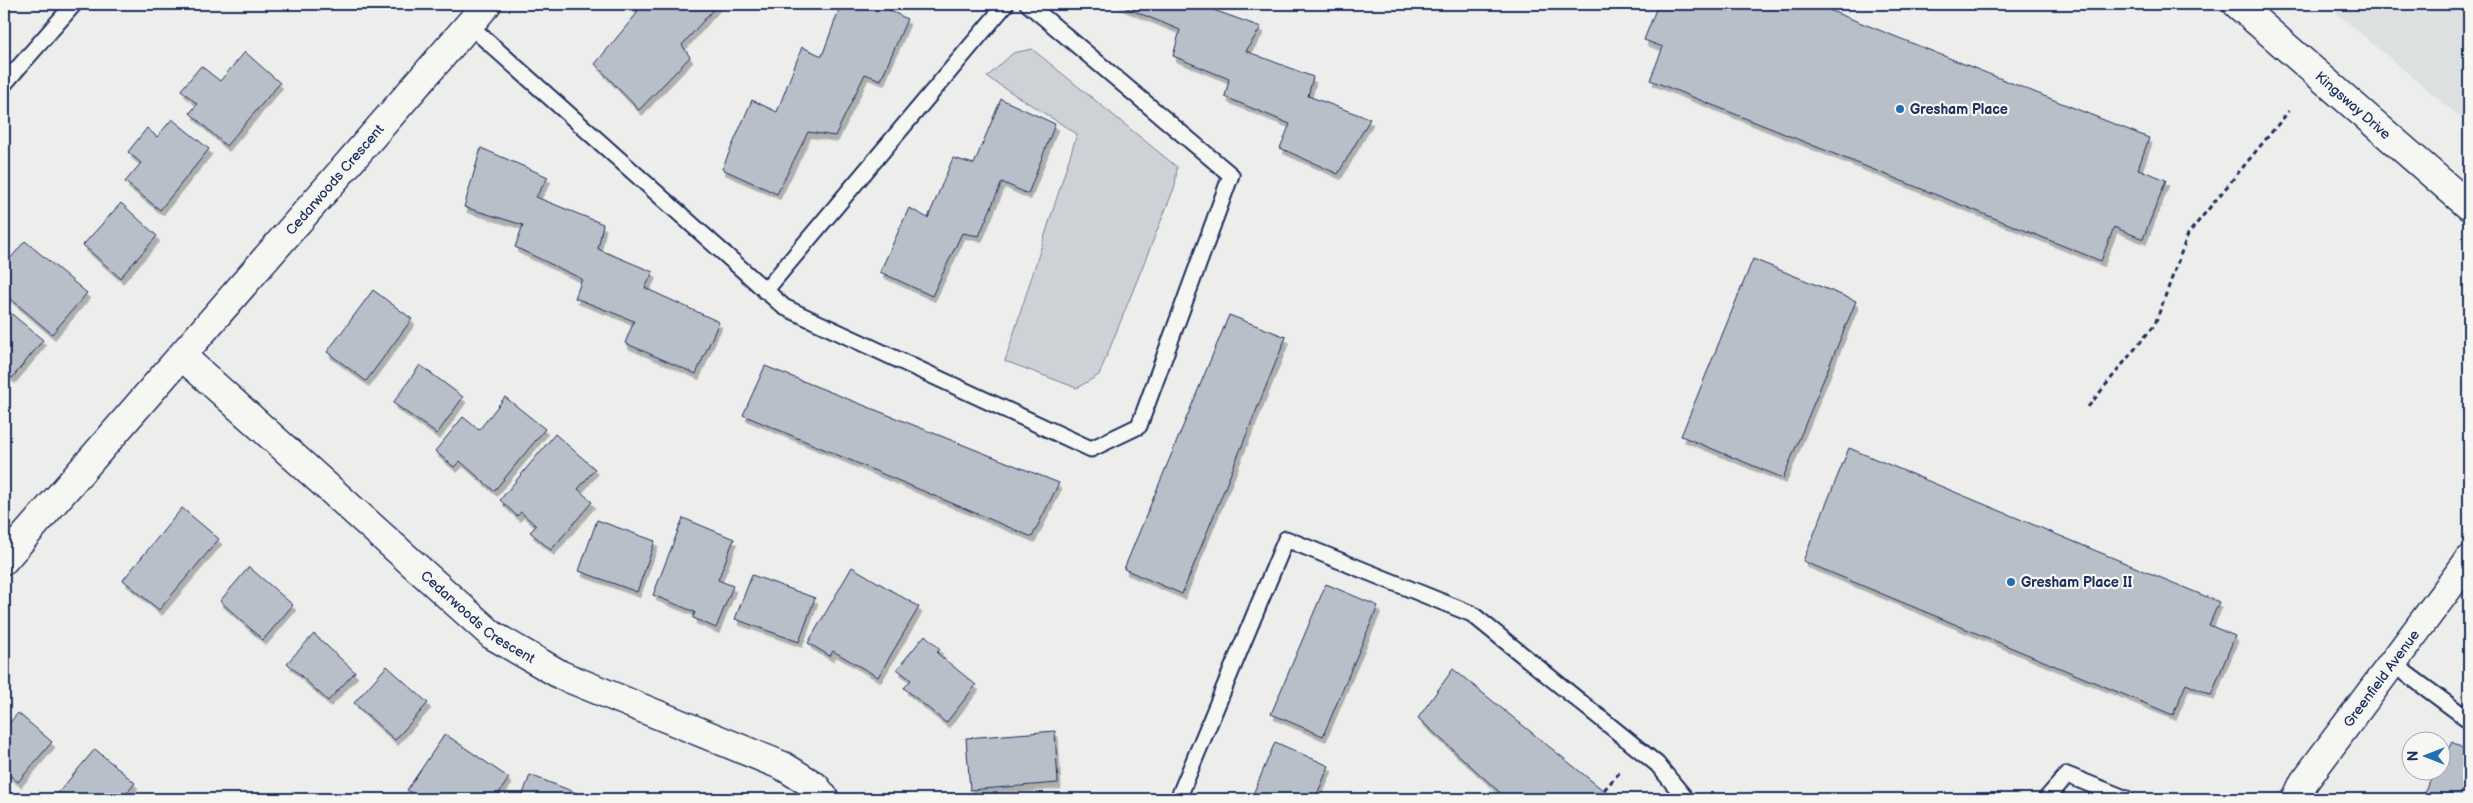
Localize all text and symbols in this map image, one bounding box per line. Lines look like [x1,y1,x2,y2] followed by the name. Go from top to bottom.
[2312,68,2394,143] street label: Kingsway Drive
[1910,101,2008,118] place label: Gresham Place
[1894,103,1906,115] marker: Gresham Place
[282,120,388,239] street label: Cedarwoods Crescent
[417,567,539,667] street label: Cedarwoods Crescent
[2021,574,2132,591] place label: Gresham Place II
[2005,576,2017,588] marker: Gresham Place II
[2340,627,2423,731] street label: Greenfield Avenue
[2400,730,2450,780] north arrow
[2405,751,2422,761] text: N

